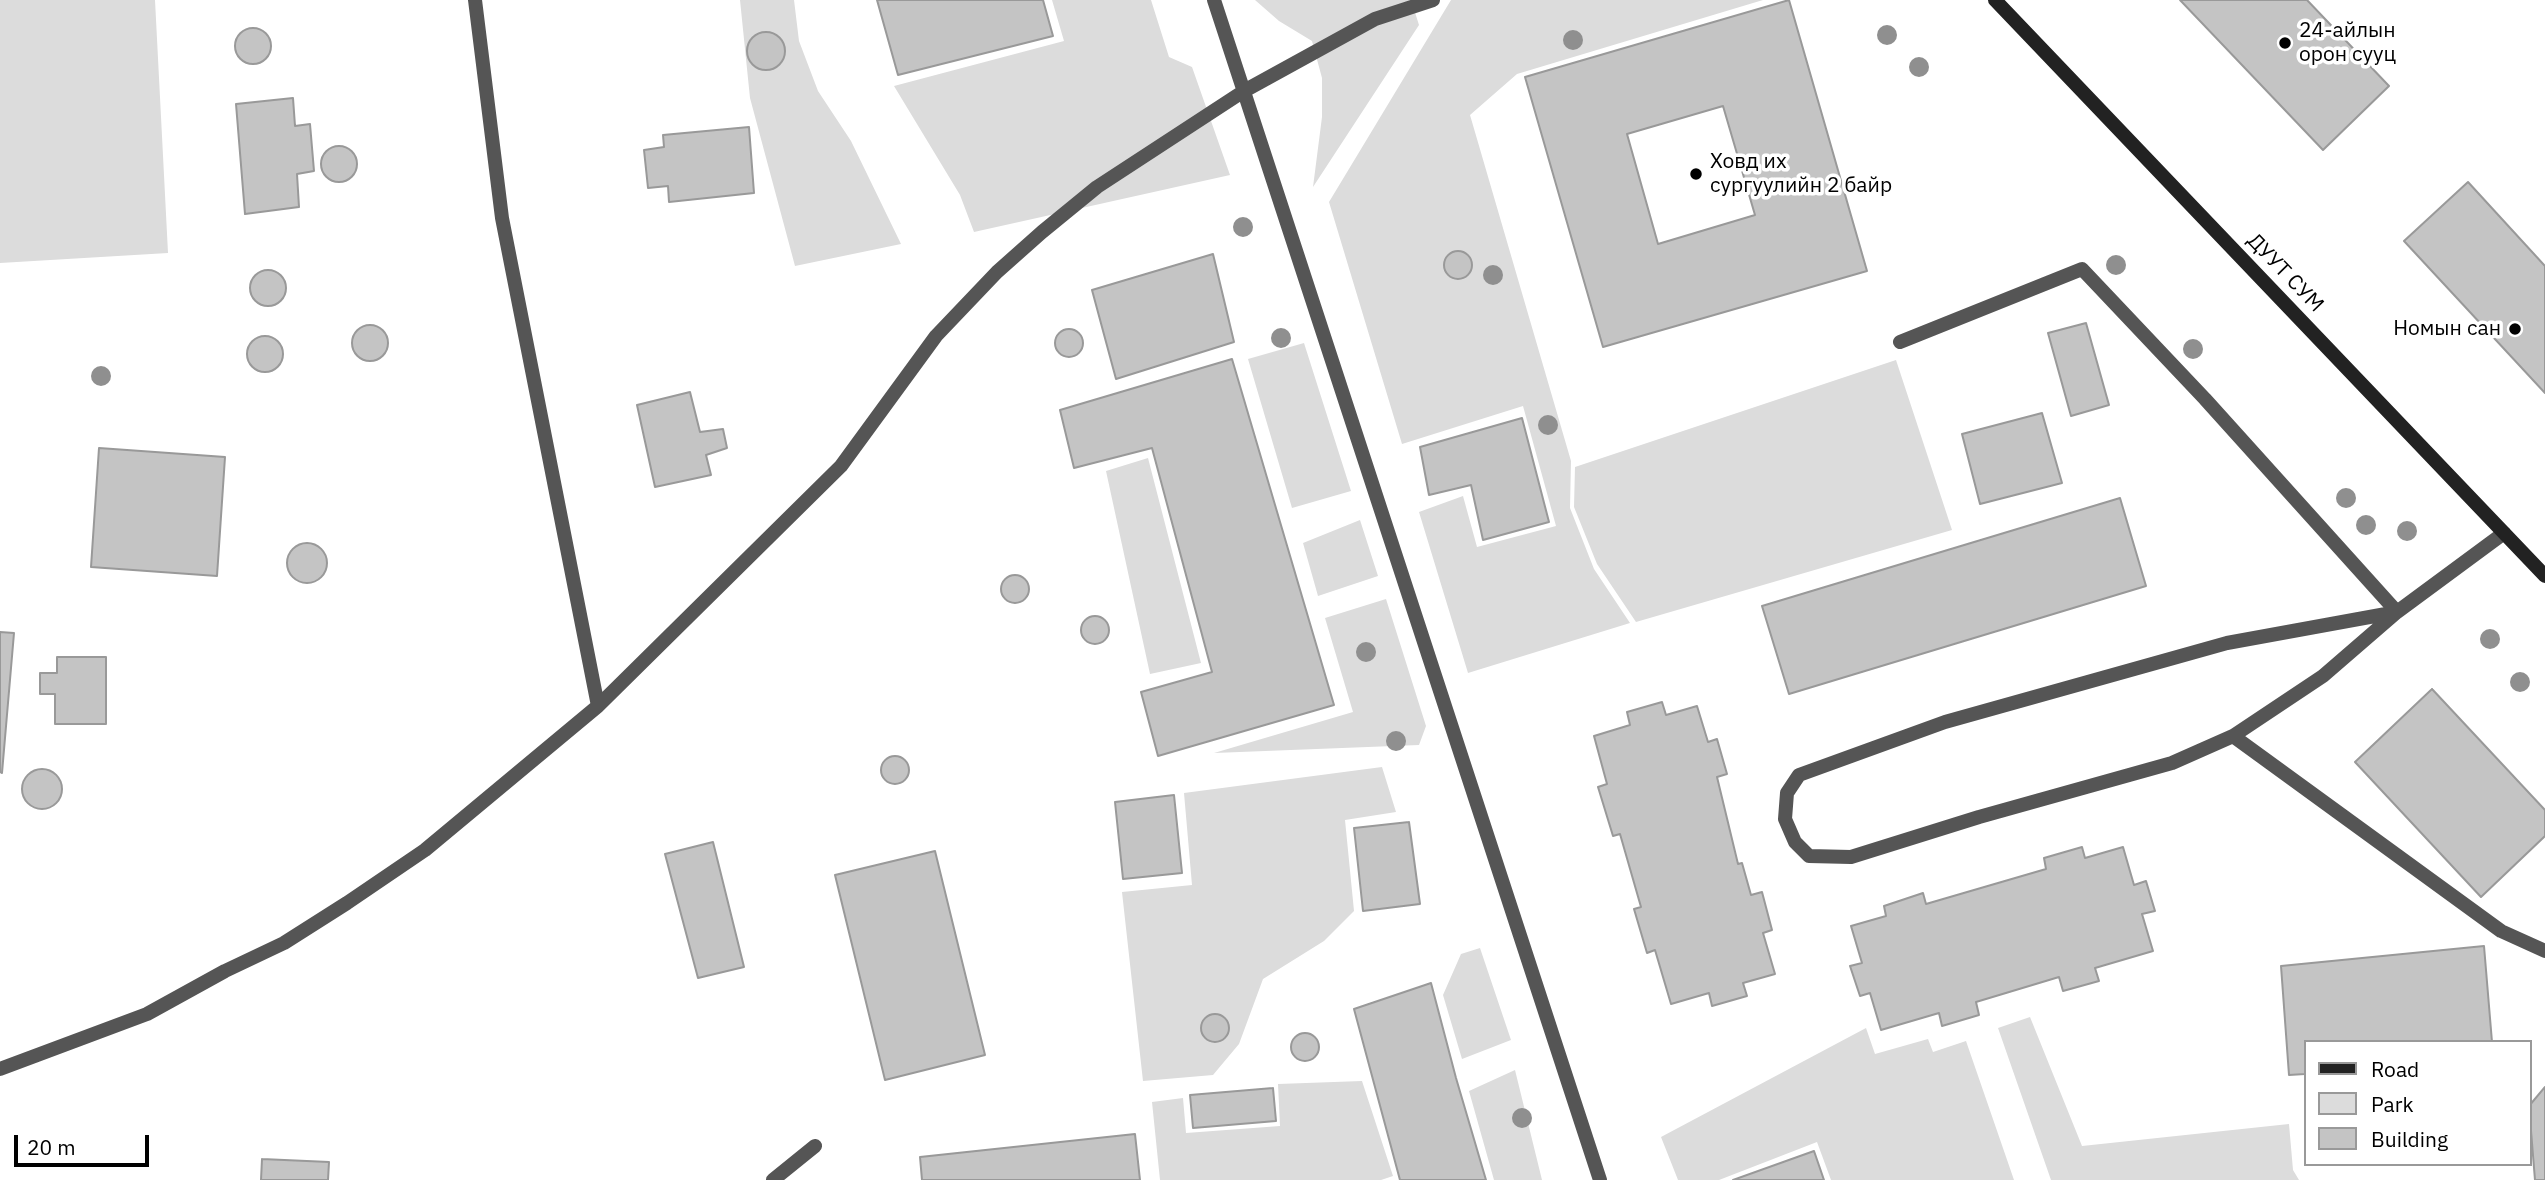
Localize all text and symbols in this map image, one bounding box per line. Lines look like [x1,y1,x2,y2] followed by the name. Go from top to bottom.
[2299,18,2396,68] place label: 24-айлын орон сууц
[2277,35,2293,51] marker: 24-айлын орон сууц
[1710,149,1892,199] place label: Ховд их сургуулийн 2 байр
[1688,166,1704,182] marker: Ховд их сургуулийн 2 байр
[2241,229,2329,317] street label: ДУУТ СУМ
[2393,316,2501,342] place label: Номын сан
[2507,321,2523,337] marker: Номын сан
[2304,1040,2531,1166] legend
[2371,1055,2419,1083] text: Road
[2371,1090,2414,1118] text: Park
[18,1120,152,1164] scale bar
[2371,1125,2448,1153] text: Building
[27,1133,76,1161] text: 20 m

